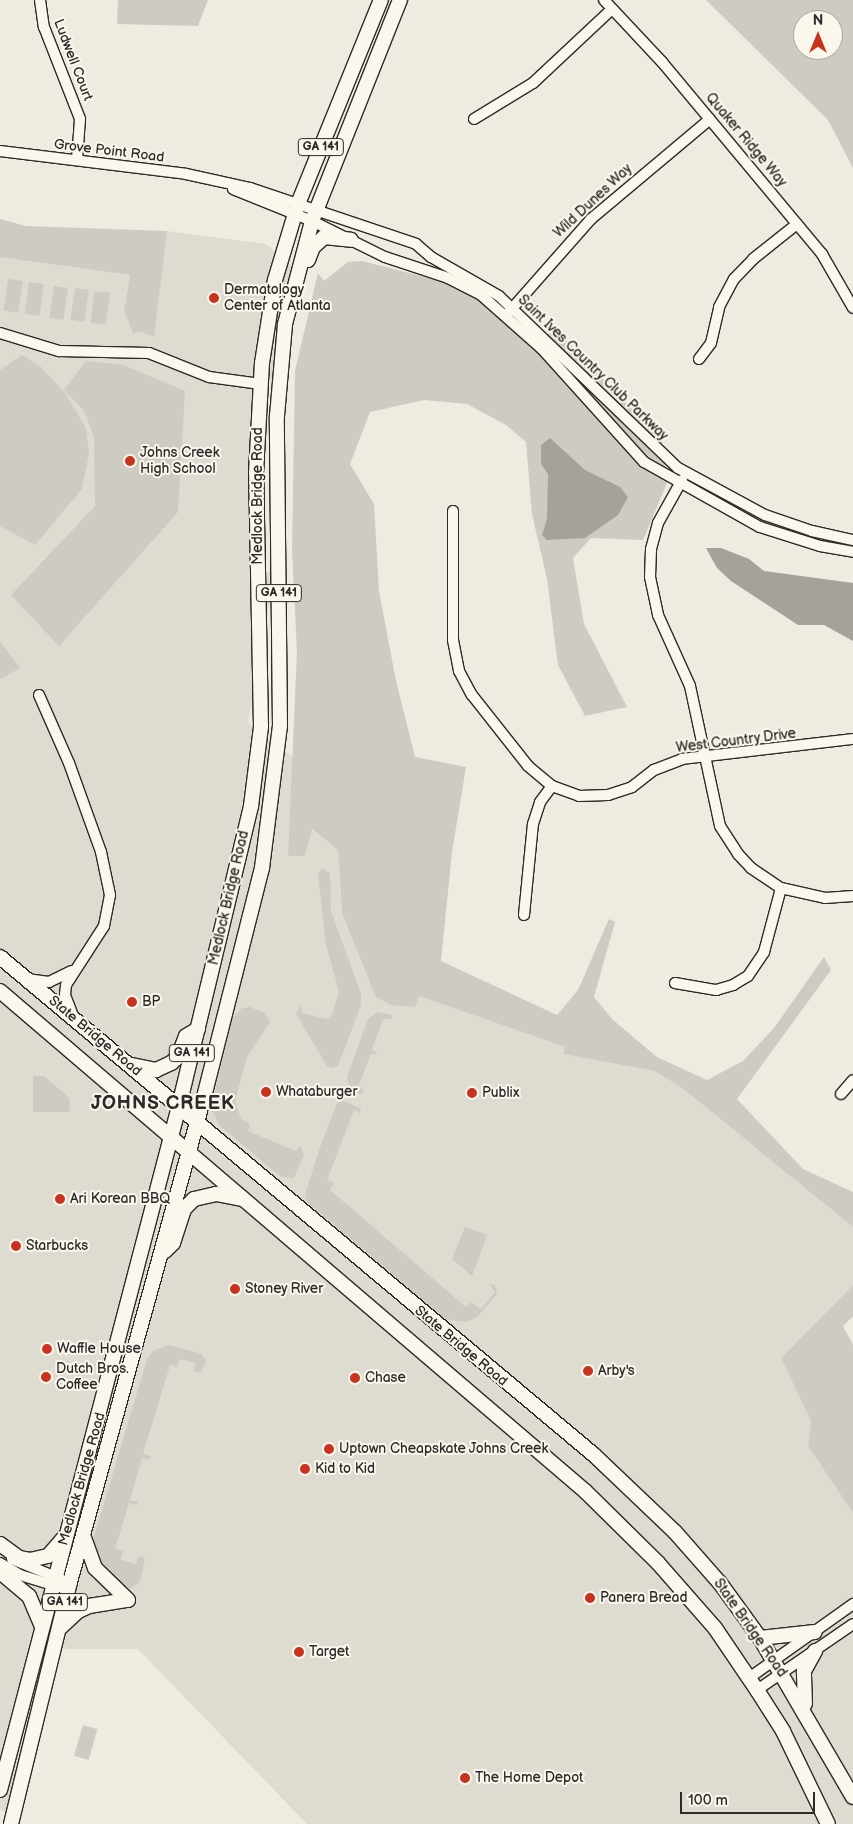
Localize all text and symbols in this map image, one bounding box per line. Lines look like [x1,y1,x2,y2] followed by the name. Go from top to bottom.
[793,10,843,60] north arrow
[813,12,823,29] text: N
[50,17,96,103] street label: Ludwell Court
[702,89,790,191] street label: Quaker Ridge Way
[53,136,165,166] street label: Grove Point Road
[297,138,345,156] road number: GA 141
[550,160,636,242] street label: Wild Dunes Way
[224,282,331,314] place label: Dermatology Center of Atlanta
[514,291,672,445] street label: Saint Ives Country Club Parkway
[208,292,220,304] marker: Dermatology Center of Atlanta
[250,427,266,565] street label: Medlock Bridge Road
[140,445,220,478] place label: Johns Creek High School
[124,455,136,467] marker: Johns Creek High School
[255,584,303,602] road number: GA 141
[675,725,797,757] street label: West Country Drive
[205,829,253,967] street label: Medlock Bridge Road
[45,992,145,1080] street label: State Bridge Road
[142,994,160,1010] place label: BP
[126,996,138,1008] marker: BP
[168,1044,216,1062] road number: GA 141
[276,1084,357,1100] place label: Whataburger
[482,1085,519,1101] place label: Publix
[260,1086,272,1098] marker: Whataburger
[466,1087,478,1099] marker: Publix
[90,1093,236,1115] district label: JOHNS CREEK
[70,1191,170,1207] place label: Ari Korean BBQ
[54,1193,66,1205] marker: Ari Korean BBQ
[26,1238,88,1254] place label: Starbucks
[10,1240,22,1252] marker: Starbucks
[245,1281,324,1297] place label: Stoney River
[229,1283,241,1295] marker: Stoney River
[411,1302,511,1390] street label: State Bridge Road
[57,1341,141,1357] place label: Waffle House
[41,1343,53,1355] marker: Waffle House
[56,1361,129,1394] place label: Dutch Bros. Coffee
[598,1363,635,1379] place label: Arby's
[582,1365,594,1377] marker: Arby's
[365,1370,406,1386] place label: Chase
[40,1371,52,1383] marker: Dutch Bros. Coffee
[349,1372,361,1384] marker: Chase
[55,1411,109,1547] street label: Medlock Bridge Road
[339,1441,549,1457] place label: Uptown Cheapskate Johns Creek
[323,1443,335,1455] marker: Uptown Cheapskate Johns Creek
[315,1461,375,1477] place label: Kid to Kid
[299,1463,311,1475] marker: Kid to Kid
[710,1576,790,1680] street label: State Bridge Road
[600,1590,687,1606] place label: Panera Bread
[41,1592,89,1611] road number: GA 141
[584,1592,596,1604] marker: Panera Bread
[309,1644,349,1660] place label: Target
[293,1646,305,1658] marker: Target
[475,1770,583,1786] place label: The Home Depot
[459,1772,471,1784] marker: The Home Depot
[683,1782,818,1814] scale bar
[688,1791,728,1810] text: 100 m

